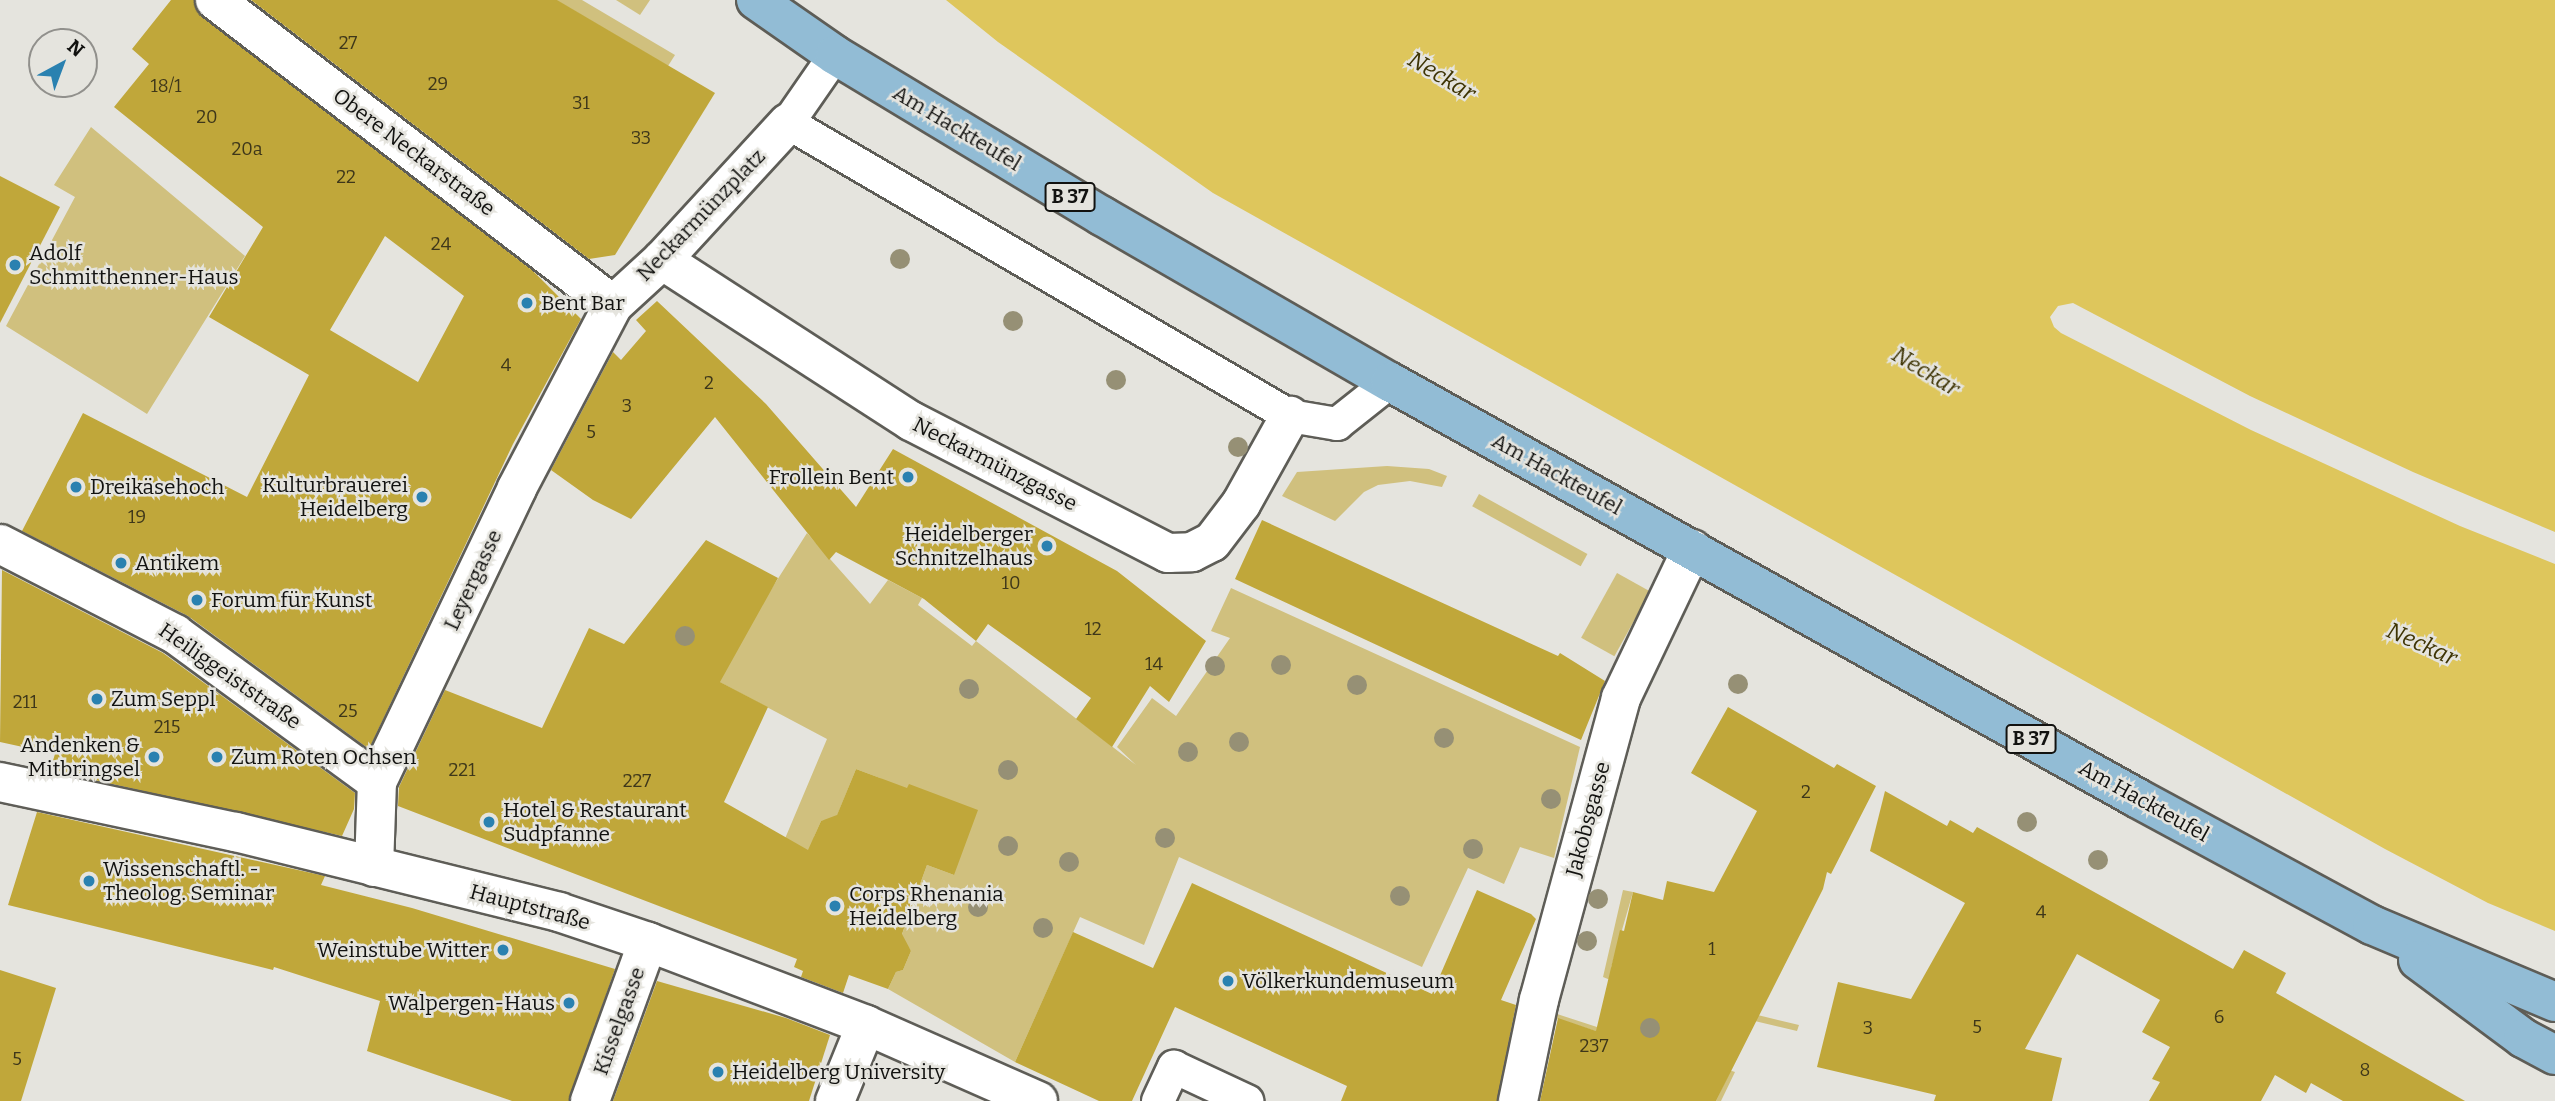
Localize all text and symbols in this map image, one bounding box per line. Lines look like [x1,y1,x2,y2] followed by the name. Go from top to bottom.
[28,28,98,98] north arrow
[339,32,357,54] house number: 27
[63,35,89,62] text: N
[1403,45,1481,107] water label: Neckar
[428,73,448,95] house number: 29
[150,75,182,97] house number: 18/1
[888,80,1026,176] street label: Am Hackteufel
[328,83,500,221] street label: Obere Neckarstraße
[572,92,590,114] house number: 31
[196,106,218,128] house number: 20
[631,127,651,149] house number: 33
[231,138,263,160] house number: 20a
[632,144,770,286] street label: Neckarmünzplatz
[336,166,356,188] house number: 22
[1044,182,1096,212] road number: B 37
[431,233,451,255] house number: 24
[29,240,238,290] place label: Adolf Schmitthenner-Haus
[7,257,23,273] marker: Adolf Schmitthenner-Haus
[541,290,625,316] place label: Bent Bar
[519,295,535,311] marker: Bent Bar
[1887,340,1965,402] water label: Neckar
[501,354,511,376] house number: 4
[704,372,714,394] house number: 2
[622,395,632,417] house number: 3
[909,412,1081,516] street label: Neckarmünzgasse
[586,421,596,443] house number: 5
[1487,428,1627,520] street label: Am Hackteufel
[769,464,894,490] place label: Frollein Bent
[900,469,916,485] marker: Frollein Bent
[262,472,408,522] place label: Kulturbrauerei Heidelberg
[90,474,224,500] place label: Dreikäsehoch
[68,479,84,495] marker: Dreikäsehoch
[414,489,430,505] marker: Kulturbrauerei Heidelberg
[128,506,146,528] house number: 19
[895,521,1033,571] place label: Heidelberger Schnitzelhaus
[439,526,507,634] street label: Leyergasse
[1039,538,1055,554] marker: Heidelberger Schnitzelhaus
[135,550,219,576] place label: Antikem
[113,555,129,571] marker: Antikem
[1002,572,1020,594] house number: 10
[211,587,372,613] place label: Forum für Kunst
[189,592,205,608] marker: Forum für Kunst
[2383,616,2461,672] water label: Neckar
[154,618,306,734] street label: Heiliggeiststraße
[1084,618,1102,640] house number: 12
[1145,653,1163,675] house number: 14
[111,686,216,712] place label: Zum Seppl
[13,691,37,713] house number: 211
[89,691,105,707] marker: Zum Seppl
[338,700,358,722] house number: 25
[154,716,180,738] house number: 215
[2005,724,2057,754] road number: B 37
[20,732,140,782] place label: Andenken & Mitbringsel
[231,744,416,770] place label: Zum Roten Ochsen
[146,749,162,765] marker: Andenken & Mitbringsel
[209,749,225,765] marker: Zum Roten Ochsen
[2074,755,2214,847] street label: Am Hackteufel
[449,759,475,781] house number: 221
[1561,759,1615,879] street label: Jakobsgasse
[623,770,651,792] house number: 227
[1801,781,1811,803] house number: 2
[503,797,687,847] place label: Hotel & Restaurant Sudpfanne
[481,814,497,830] marker: Hotel & Restaurant Sudpfanne
[103,856,274,906] place label: Wissenschaftl. - Theolog. Seminar
[81,873,97,889] marker: Wissenschaftl. - Theolog. Seminar
[467,879,593,935] street label: Hauptstraße
[849,881,1004,931] place label: Corps Rhenania Heidelberg
[827,898,843,914] marker: Corps Rhenania Heidelberg
[2036,901,2046,923] house number: 4
[317,937,489,963] place label: Weinstube Witter
[1708,938,1716,960] house number: 1
[495,942,511,958] marker: Weinstube Witter
[588,964,650,1078] street label: Kisselgasse
[1242,968,1454,994] place label: Völkerkundemuseum
[1220,973,1236,989] marker: Völkerkundemuseum
[388,990,555,1016] place label: Walpergen-Haus
[561,995,577,1011] marker: Walpergen-Haus
[2214,1006,2224,1028] house number: 6
[1972,1016,1982,1038] house number: 5
[1863,1017,1873,1039] house number: 3
[1579,1035,1609,1057] house number: 237
[12,1048,22,1070] house number: 5
[732,1059,945,1085] place label: Heidelberg University
[2360,1059,2370,1081] house number: 8
[710,1064,726,1080] marker: Heidelberg University

